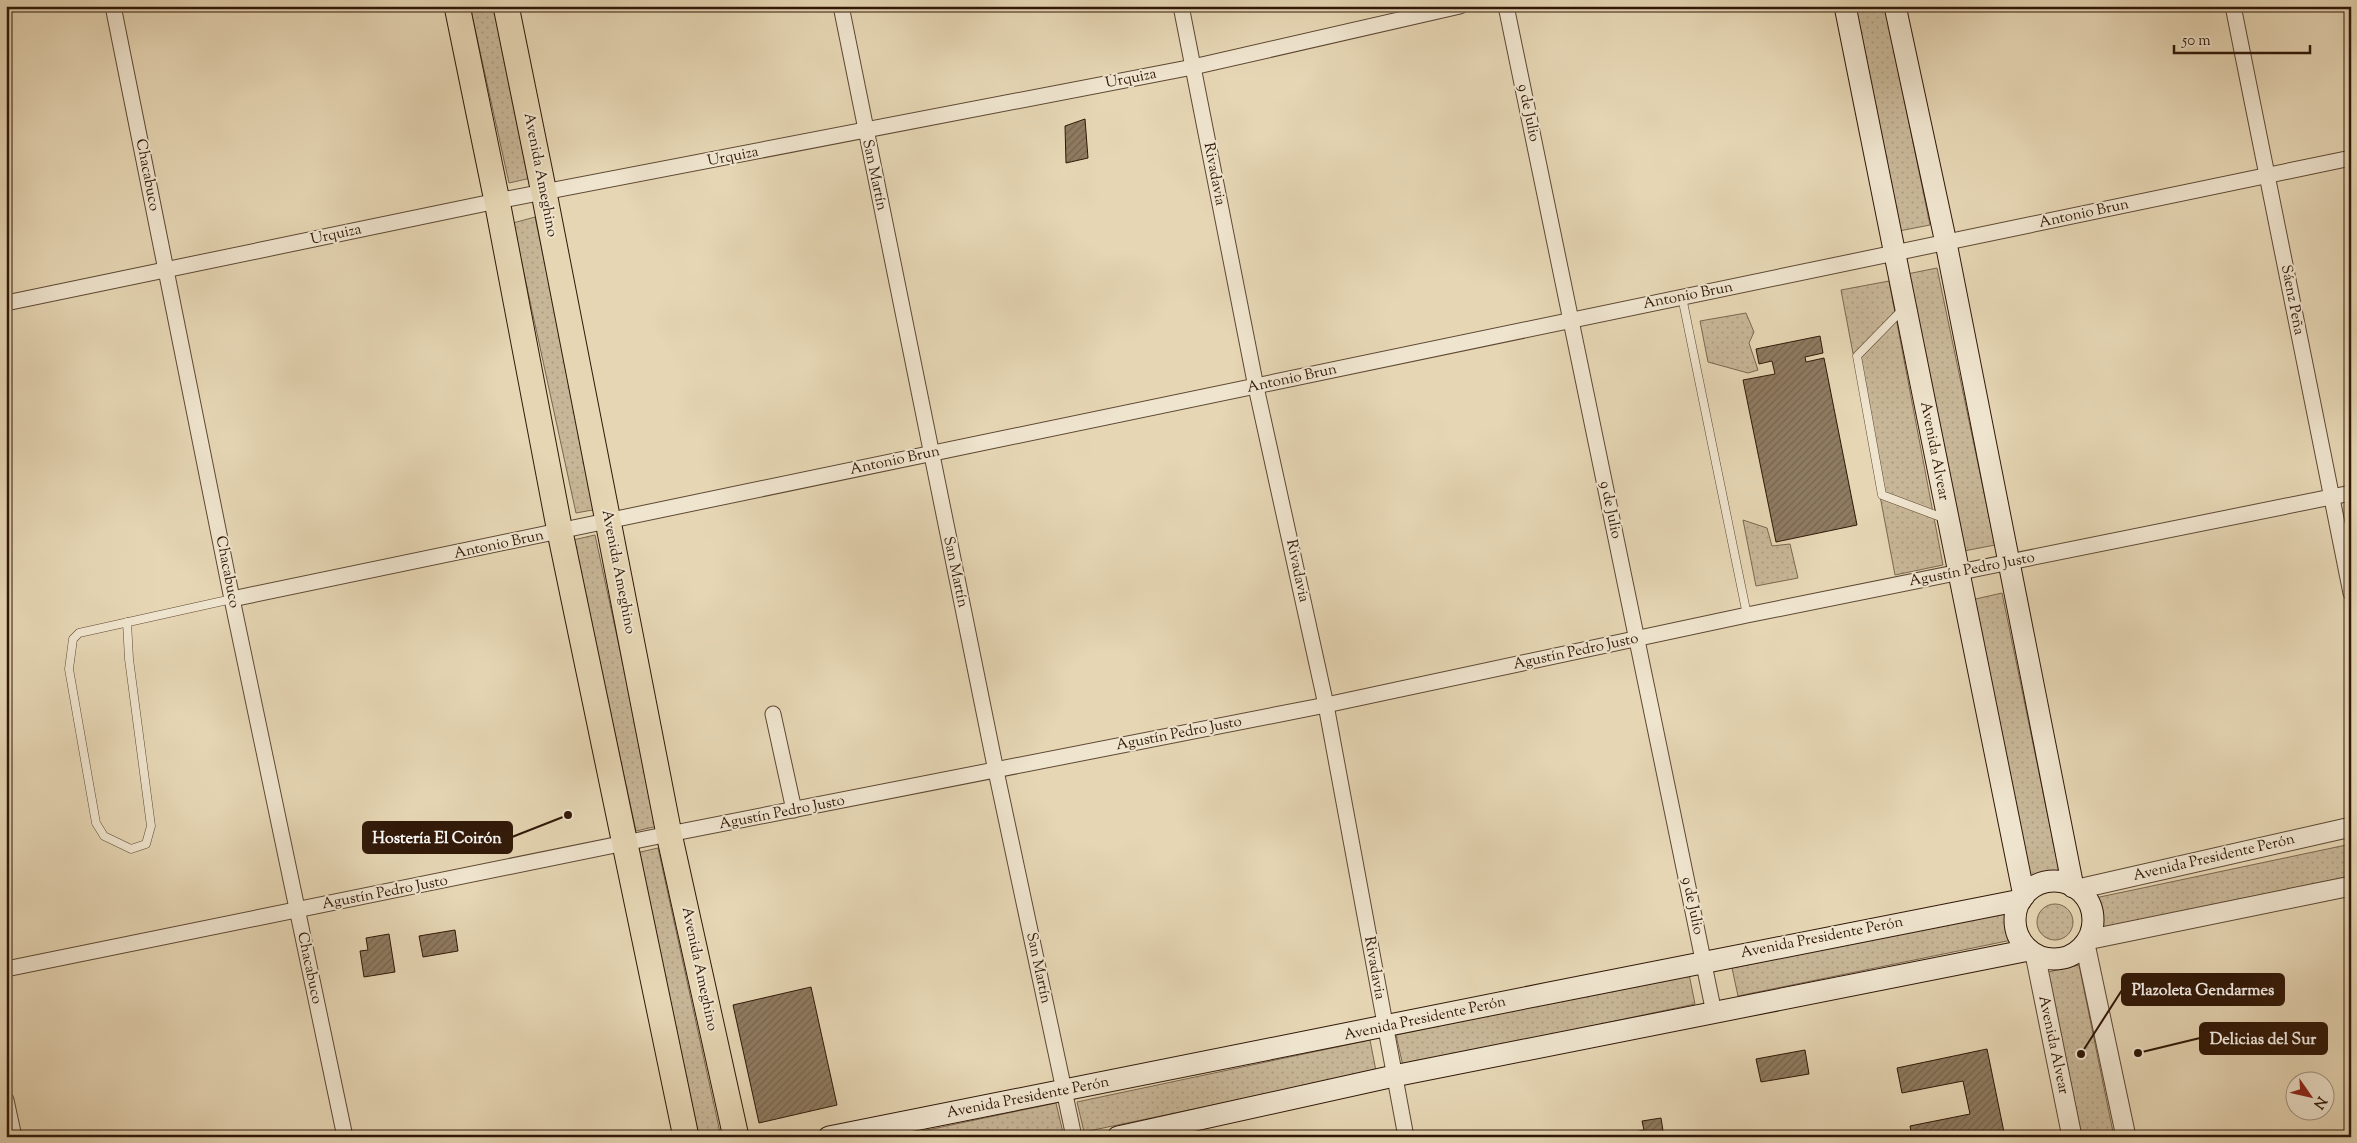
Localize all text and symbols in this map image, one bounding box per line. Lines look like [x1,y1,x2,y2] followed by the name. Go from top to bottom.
[2174,22,2311,54] scale bar
[2181,31,2211,52] text: 50 m
[1104,64,1158,94] street label: Urquiza
[1512,82,1544,144] street label: 9 de Julio
[518,111,562,239] street label: Avenida Ameghino
[130,137,164,213] street label: Chacabuco
[856,137,892,213] street label: San Martín
[1198,141,1230,207] street label: Rivadavia
[706,142,760,172] street label: Urquiza
[2037,194,2131,234] street label: Antonio Brun
[309,219,363,251] street label: Urquiza
[2275,263,2309,337] street label: Sáenz Peña
[1641,277,1735,315] street label: Antonio Brun
[1245,359,1339,399] street label: Antonio Brun
[1914,400,1954,503] street label: Avenida Alvear
[848,441,942,481] street label: Antonio Brun
[1594,479,1626,541] street label: 9 de Julio
[596,508,640,636] street label: Avenida Ameghino
[452,525,546,565] street label: Antonio Brun
[210,534,244,610] street label: Chacabuco
[937,534,973,610] street label: San Martín
[1280,538,1314,604] street label: Rivadavia
[1907,548,2037,592] street label: Agustín Pedro Justo
[1511,628,1641,676] street label: Agustín Pedro Justo
[1114,712,1244,756] street label: Agustín Pedro Justo
[717,791,847,835] street label: Agustín Pedro Justo
[363,822,512,853] callout: Hostería El Coirón
[372,828,502,851] text: Hostería El Coirón
[2131,829,2297,887] street label: Avenida Presidente Perón
[320,871,450,915] street label: Agustín Pedro Justo
[1676,875,1708,937] street label: 9 de Julio
[676,905,722,1033] street label: Avenida Ameghino
[1739,912,1905,964] street label: Avenida Presidente Perón
[291,930,327,1006] street label: Chacabuco
[1020,930,1056,1006] street label: San Martín
[1358,935,1390,1001] street label: Rivadavia
[2122,974,2284,1005] callout: Plazoleta Gendarmes
[2132,980,2274,1003] text: Plazoleta Gendarmes
[1342,992,1508,1046] street label: Avenida Presidente Perón
[2032,994,2074,1097] street label: Avenida Alvear
[2200,1023,2327,1054] callout: Delicias del Sur
[2210,1029,2317,1052] text: Delicias del Sur
[2284,1070,2334,1120] north arrow
[945,1072,1111,1124] street label: Avenida Presidente Perón
[2308,1092,2331,1112] text: N

